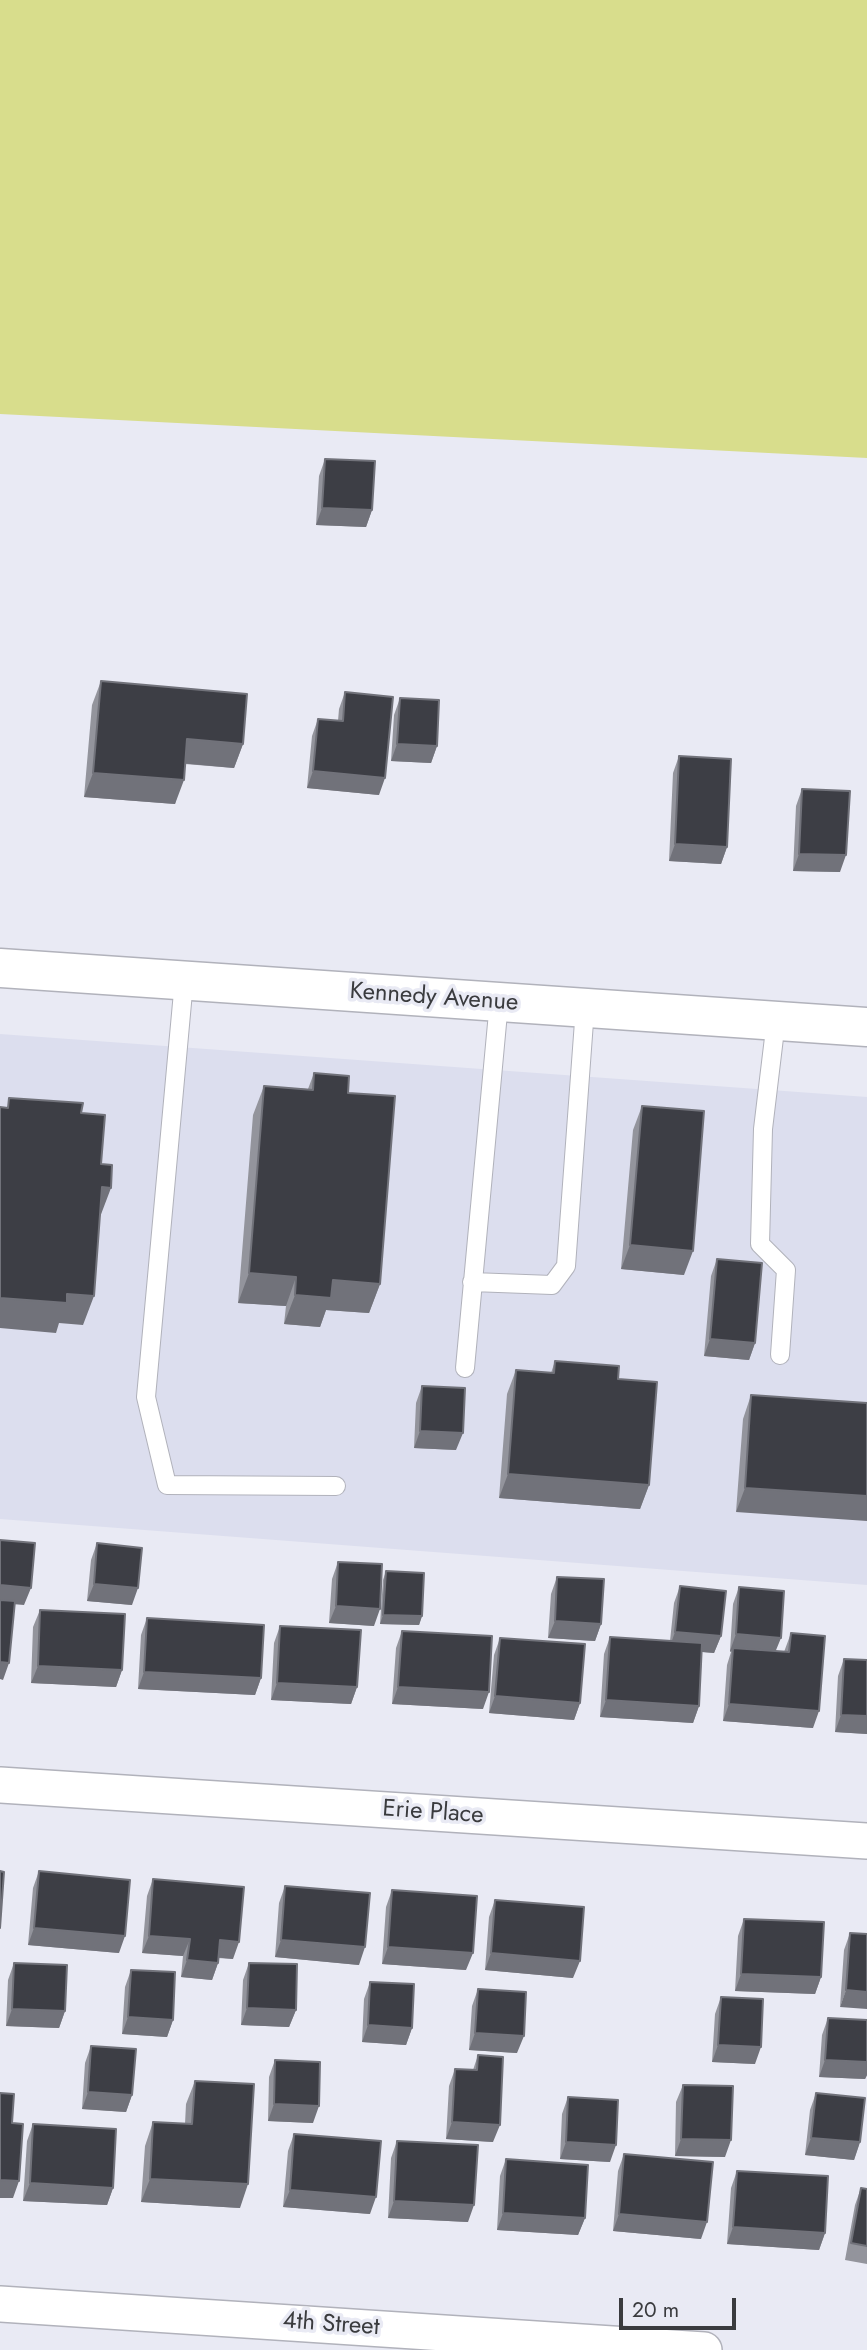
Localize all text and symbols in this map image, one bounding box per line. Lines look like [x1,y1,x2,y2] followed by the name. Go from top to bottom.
[349,978,519,1018] street label: Kennedy Avenue
[381,1795,485,1831] street label: Erie Place
[622,2284,739,2328] scale bar
[632,2295,679,2325] text: 20 m
[282,2307,380,2343] street label: 4th Street

